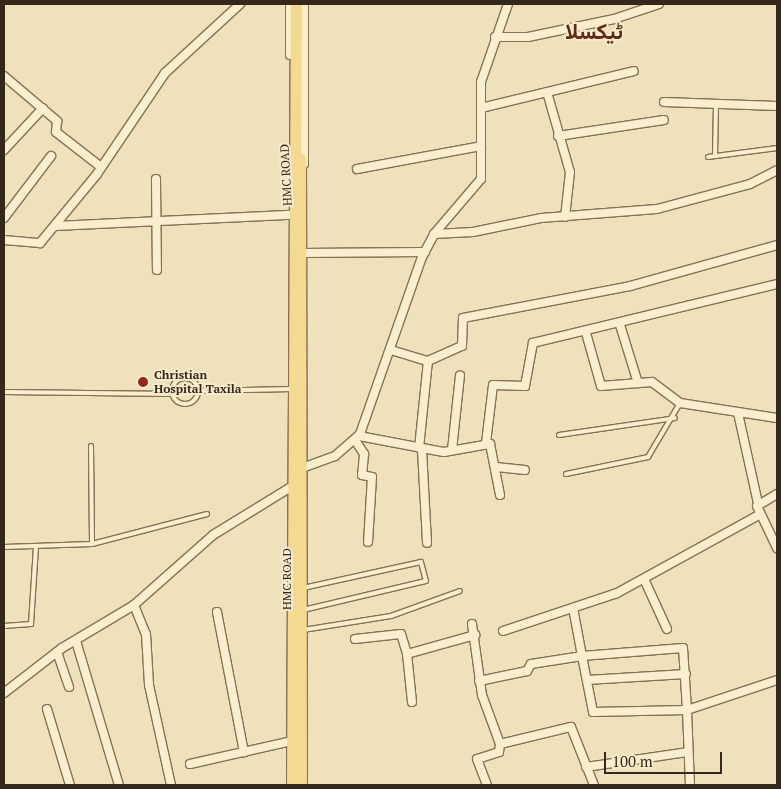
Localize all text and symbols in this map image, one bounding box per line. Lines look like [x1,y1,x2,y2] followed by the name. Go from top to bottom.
[565,18,623,44] district label: ٹیکسلا
[277,144,295,206] street label: HMC ROAD
[154,368,241,396] place label: Christian Hospital Taxila
[136,375,150,389] marker: Christian Hospital Taxila
[280,548,294,610] street label: HMC ROAD
[606,742,724,774] scale bar
[612,751,653,771] text: 100 m

